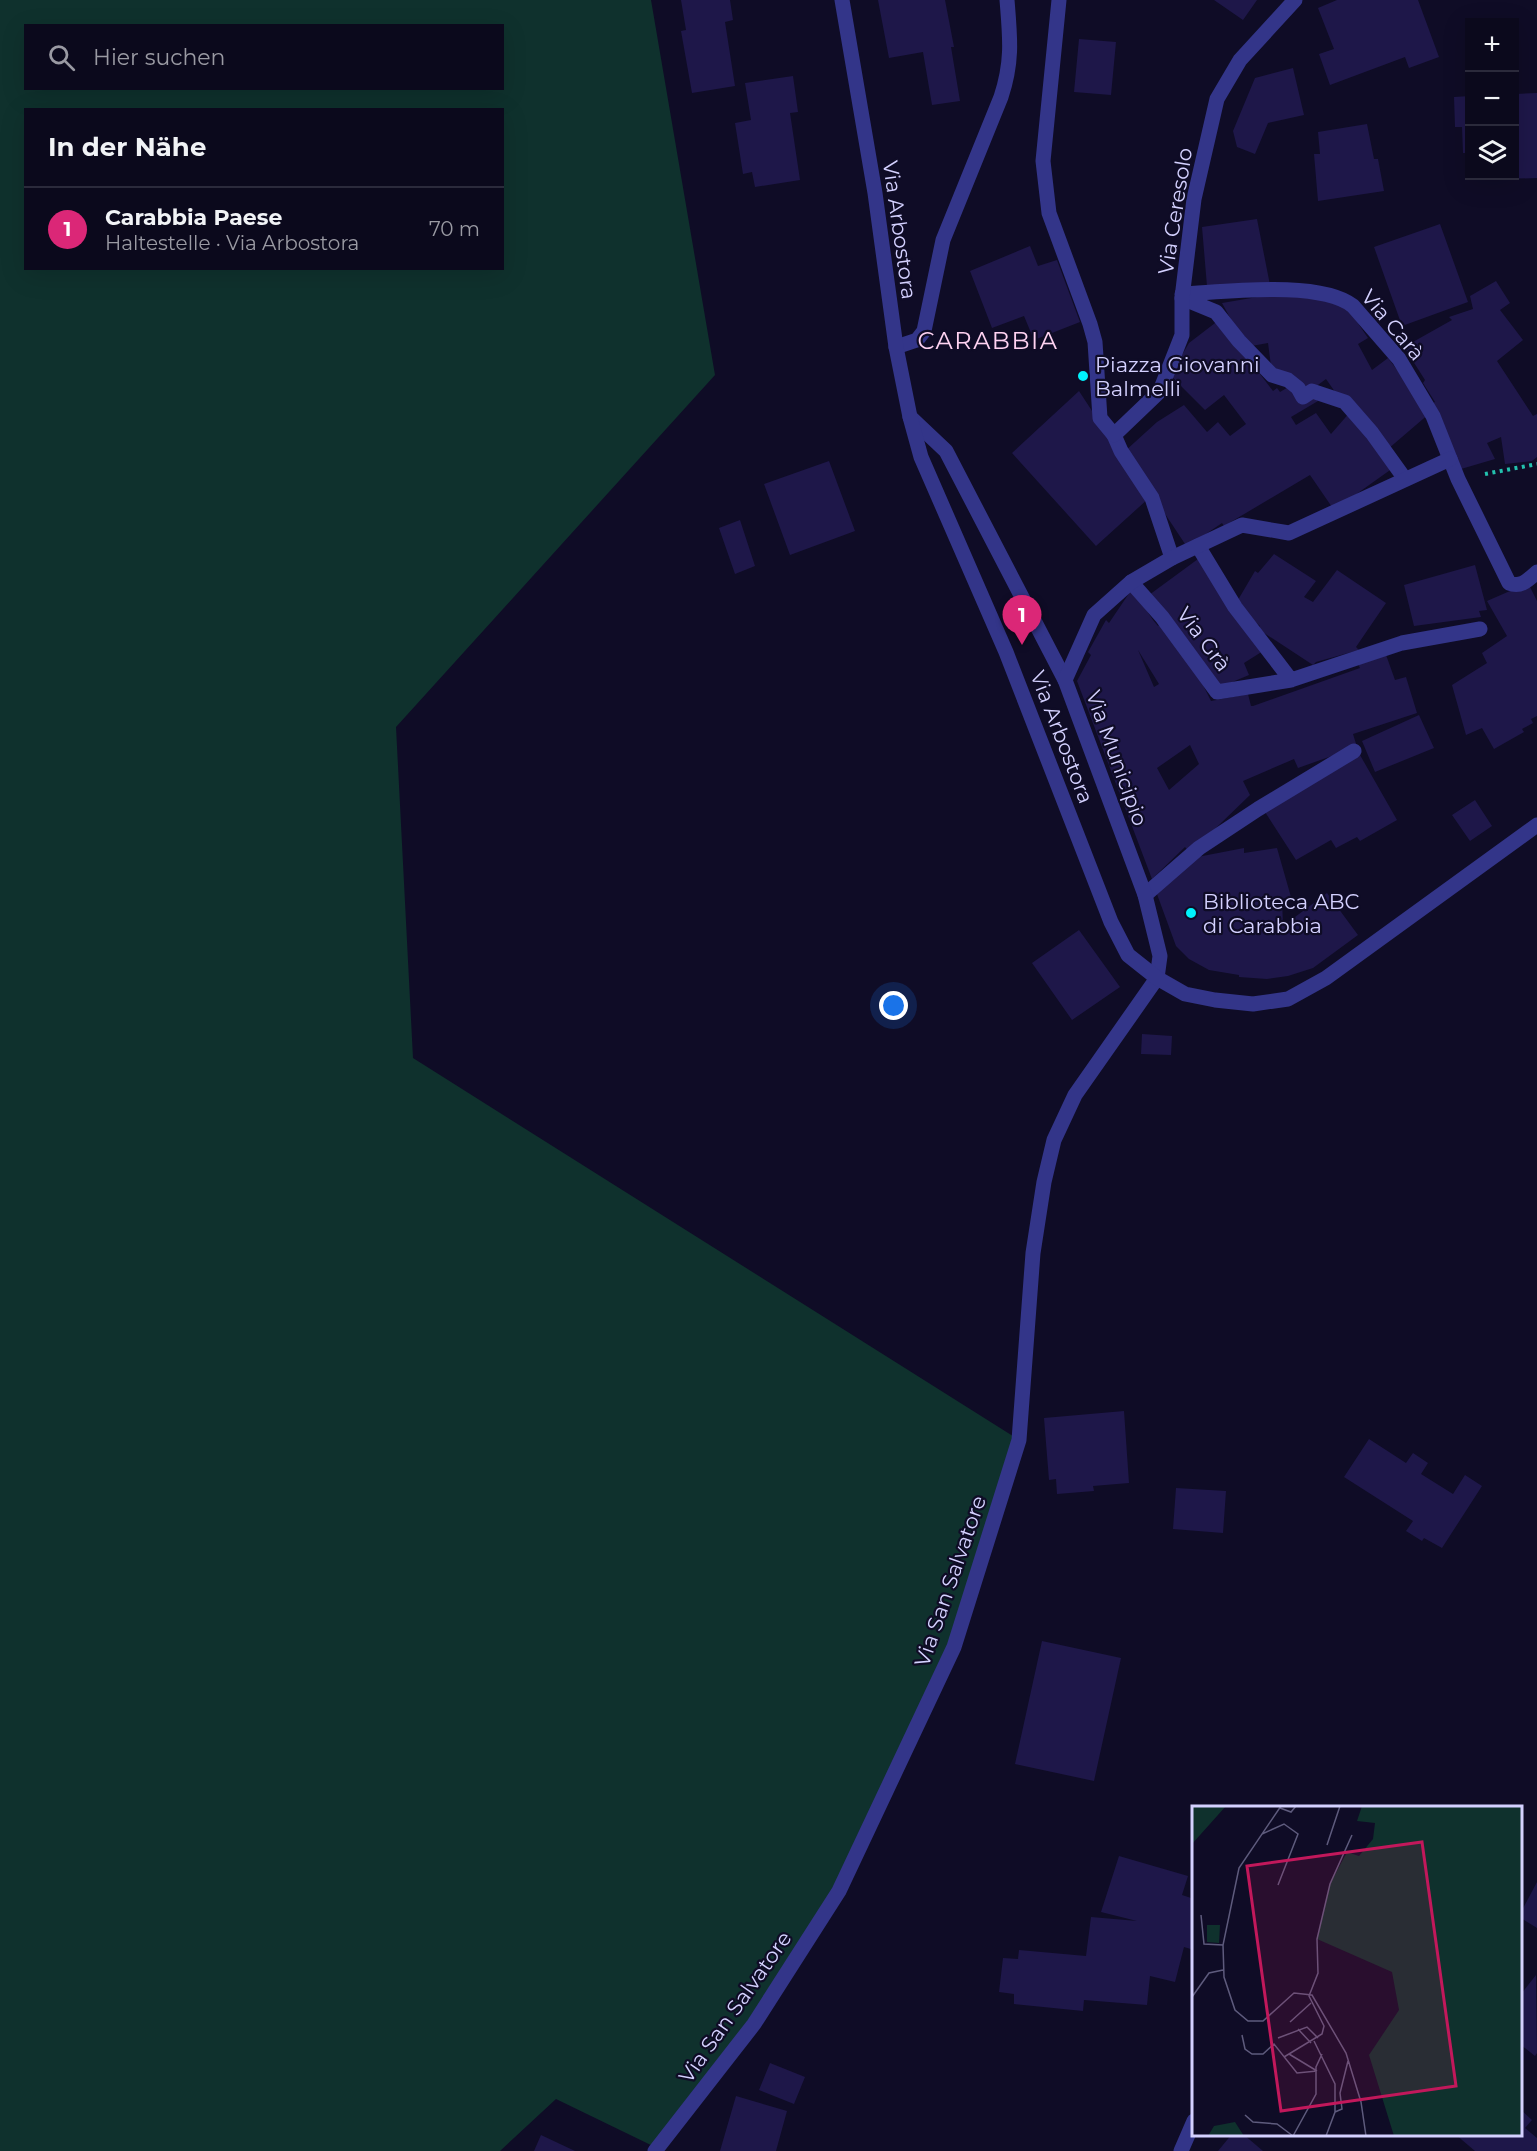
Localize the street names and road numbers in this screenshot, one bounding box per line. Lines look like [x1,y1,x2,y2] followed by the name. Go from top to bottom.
[1153,146,1197,276] street label: Via Ceresolo
[878,159,922,301] street label: Via Arbostora
[1356,284,1430,366] street label: Via Carà
[1172,602,1236,676] street label: Via Grà
[1025,667,1099,807] street label: Via Arbostora
[1081,687,1153,829] street label: Via Municipio
[909,1492,991,1670] street label: Via San Salvatore
[673,1926,797,2088] street label: Via San Salvatore

